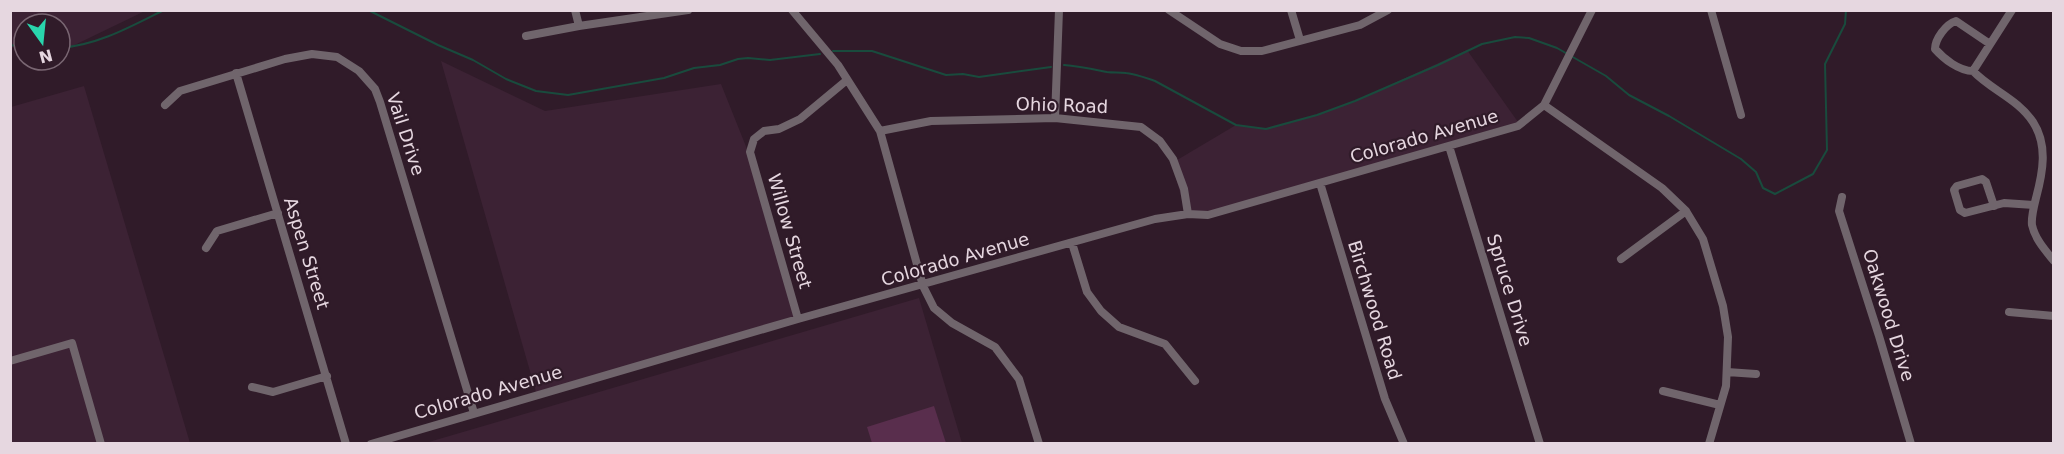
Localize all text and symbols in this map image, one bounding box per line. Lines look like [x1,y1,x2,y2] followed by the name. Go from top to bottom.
[12,12,72,72] north arrow
[37,45,55,67] text: N
[383,90,429,178] street label: Vail Drive
[1015,93,1109,117] street label: Ohio Road
[1348,105,1500,167] street label: Colorado Avenue
[764,171,816,291] street label: Willow Street
[280,194,334,312] street label: Aspen Street
[879,228,1031,290] street label: Colorado Avenue
[1483,231,1537,349] street label: Spruce Drive
[1344,238,1406,382] street label: Birchwood Road
[1859,246,1919,384] street label: Oakwood Drive
[412,361,564,423] street label: Colorado Avenue

